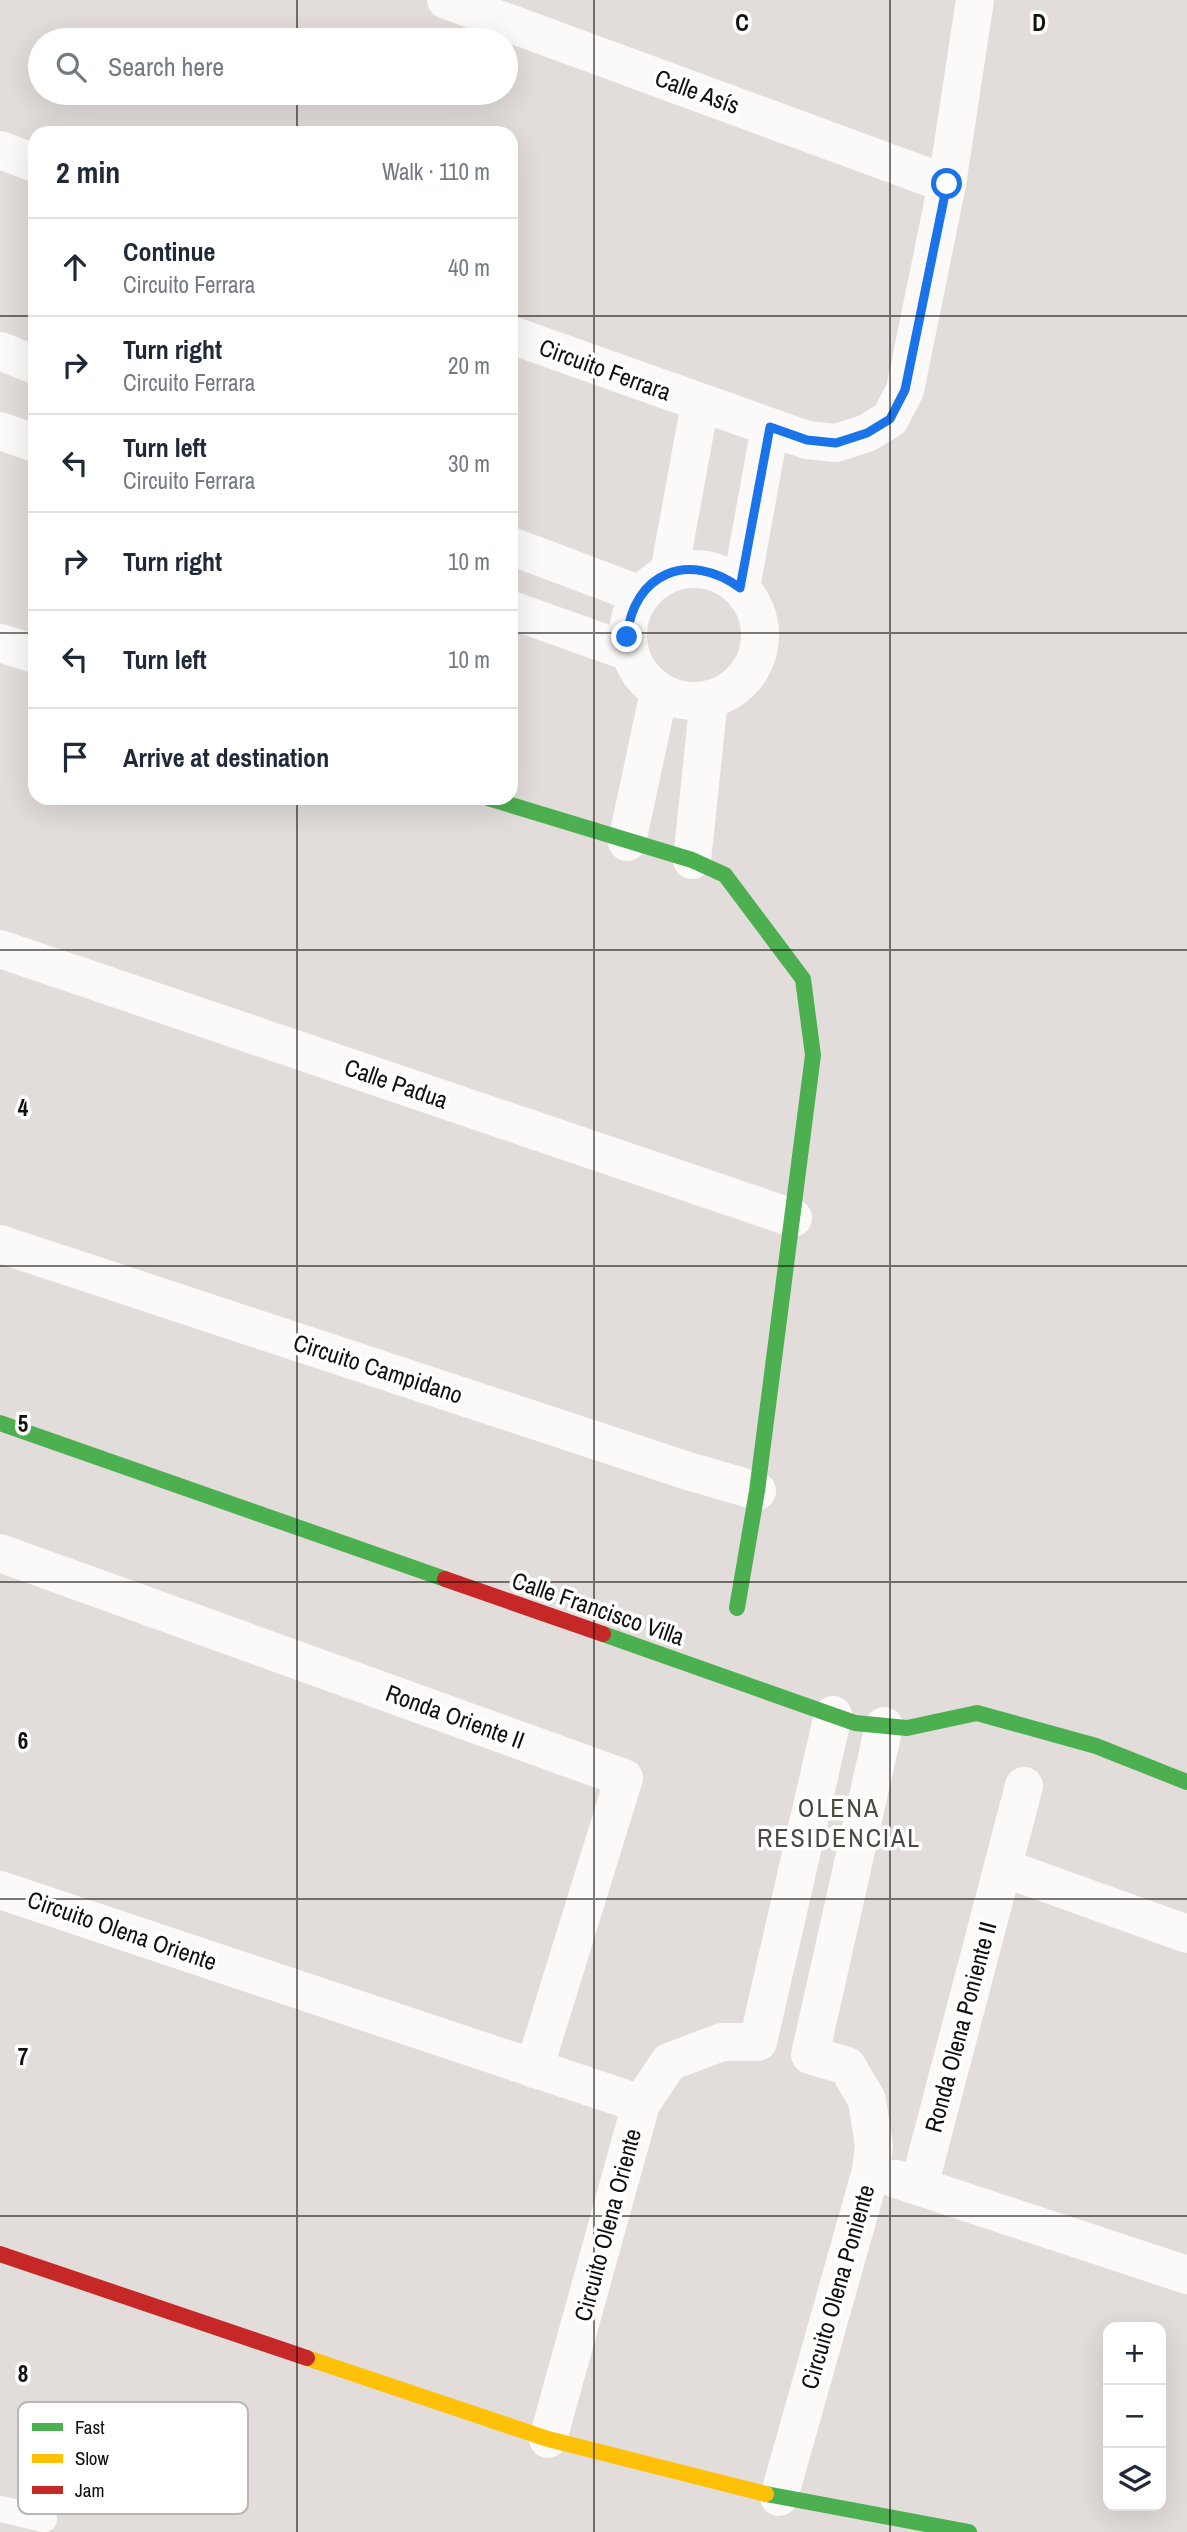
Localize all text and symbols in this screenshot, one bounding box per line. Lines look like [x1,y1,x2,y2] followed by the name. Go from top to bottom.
[735,7,749,38] text: C
[1032,7,1046,38] text: D
[28,28,518,105] search box
[52,48,90,86] icon: search
[108,49,224,84] text: Search here
[651,61,744,121] street label: Calle Asís
[56,152,120,192] text: 2 min
[382,156,490,187] text: Walk · 110 m
[931,168,962,199] route start
[123,234,215,269] text: Continue
[56,248,94,286] icon: ahead
[448,252,490,283] text: 40 m
[123,269,255,300] text: Circuito Ferrara
[535,330,676,408] street label: Circuito Ferrara
[123,332,222,367] text: Turn right
[56,346,94,384] icon: right
[448,350,490,381] text: 20 m
[123,367,255,398] text: Circuito Ferrara
[123,430,207,465] text: Turn left
[56,444,94,482] icon: left
[448,448,490,479] text: 30 m
[123,465,255,496] text: Circuito Ferrara
[56,542,94,580] icon: right
[123,544,222,579] text: Turn right
[448,546,490,577] text: 10 m
[611,621,642,652] route end
[56,640,94,678] icon: left
[123,642,207,677] text: Turn left
[448,644,490,675] text: 10 m
[56,738,94,776] icon: arrive
[123,740,329,775] text: Arrive at destination
[340,1050,452,1116] street label: Calle Padua
[18,1092,29,1123] text: 4
[290,1326,467,1410] street label: Circuito Campidano
[18,1408,28,1439] text: 5
[508,1564,689,1653] street label: Calle Francisco Villa
[381,1676,529,1756] street label: Ronda Oriente II
[18,1725,28,1756] text: 6
[757,1790,921,1855] district label: OLENA RESIDENCIAL
[24,1883,221,1977] street label: Circuito Olena Oriente
[917,1918,1004,2136] street label: Ronda Olena Poniente II
[18,2041,28,2072] text: 7
[566,2125,648,2325] street label: Circuito Olena Oriente
[793,2181,882,2393] street label: Circuito Olena Poniente
[1103,2322,1166,2511] map controls
[1103,2322,1166,2385] button: +
[18,2358,28,2389] text: 8
[1103,2385,1166,2448] button: −
[18,2402,248,2514] legend
[75,2414,105,2440] text: Fast
[75,2445,110,2471] text: Slow
[1103,2448,1166,2511] button: layers
[75,2477,104,2503] text: Jam

